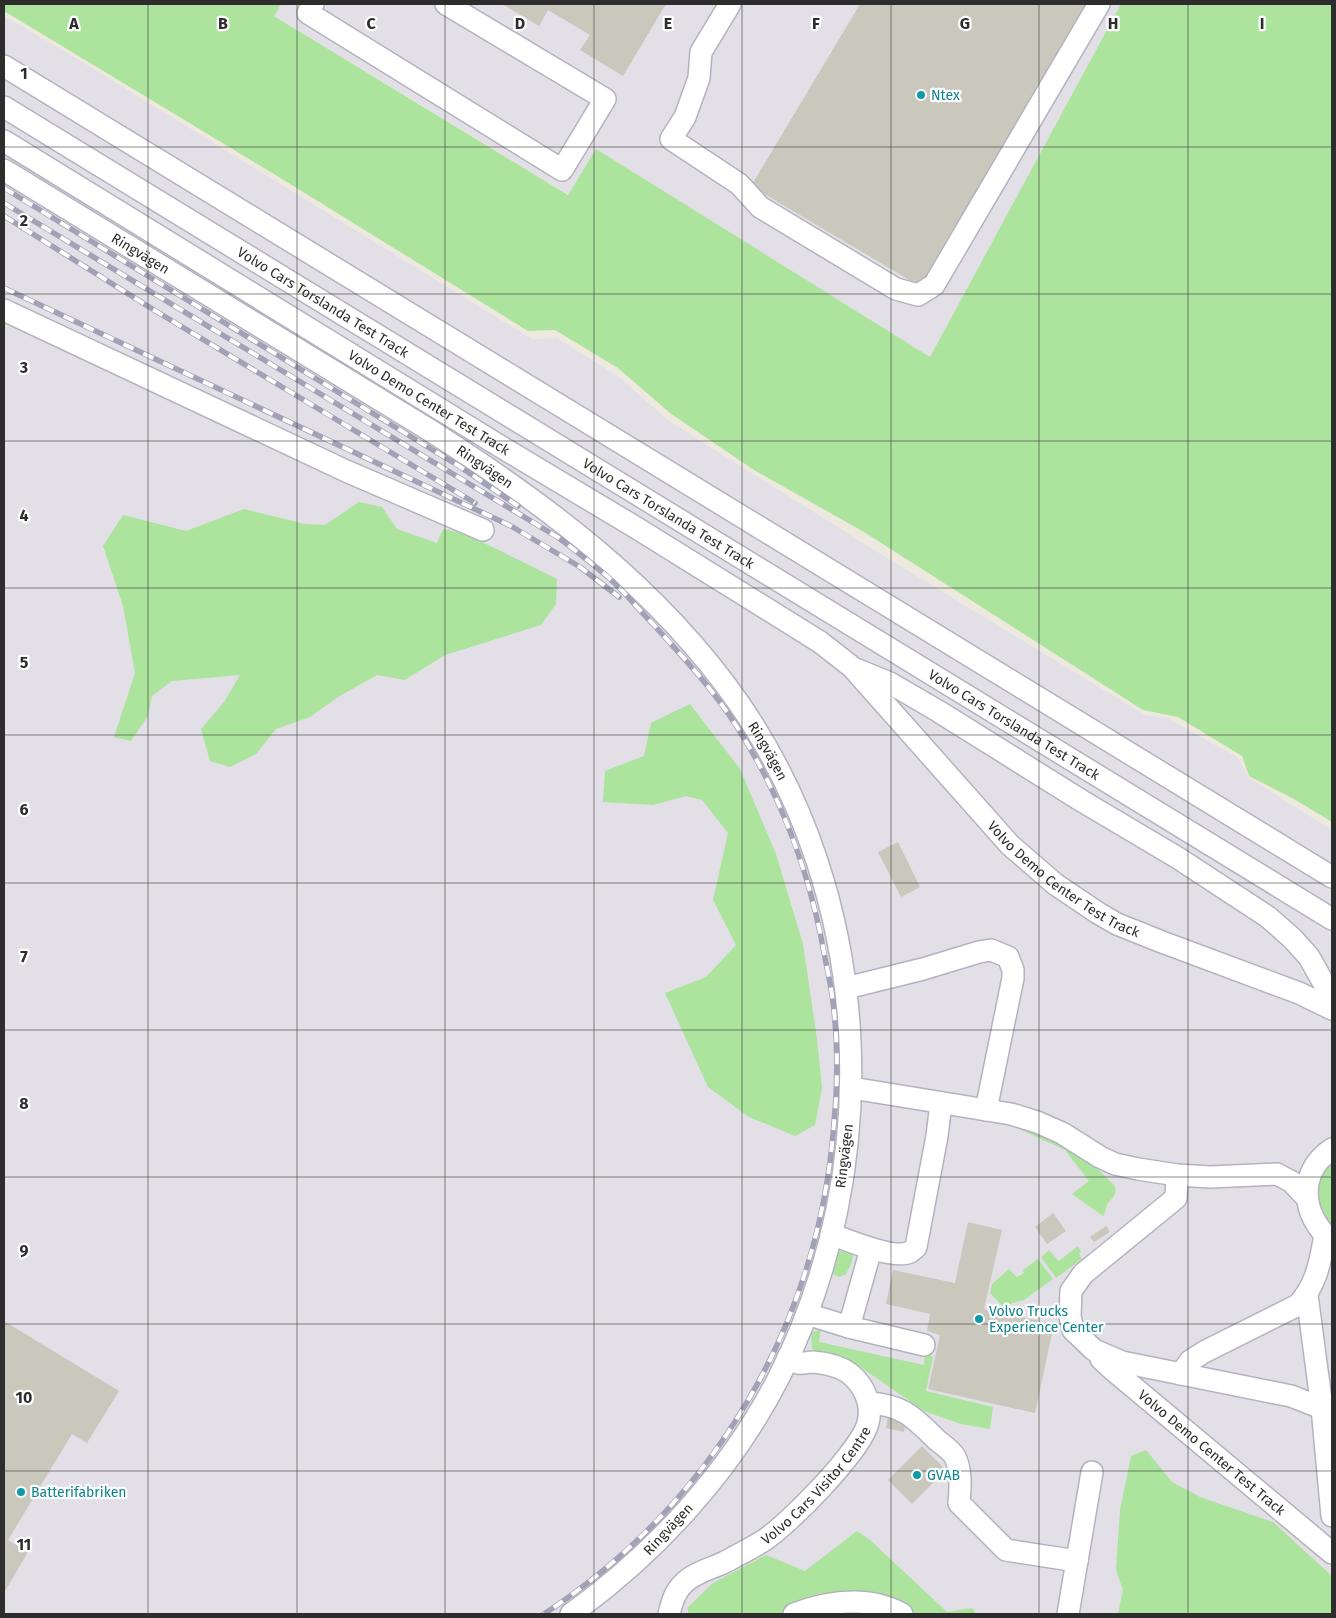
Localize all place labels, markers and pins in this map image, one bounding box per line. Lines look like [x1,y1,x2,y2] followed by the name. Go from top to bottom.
[931,87,960,104] place label: Ntex
[915,89,927,101] marker: Ntex
[989,1303,1104,1336] place label: Volvo Trucks Experience Center
[973,1313,985,1325] marker: Volvo Trucks Experience Center
[927,1467,960,1484] place label: GVAB
[911,1469,923,1481] marker: GVAB
[31,1484,127,1501] place label: Batterifabriken
[15,1486,27,1498] marker: Batterifabriken

